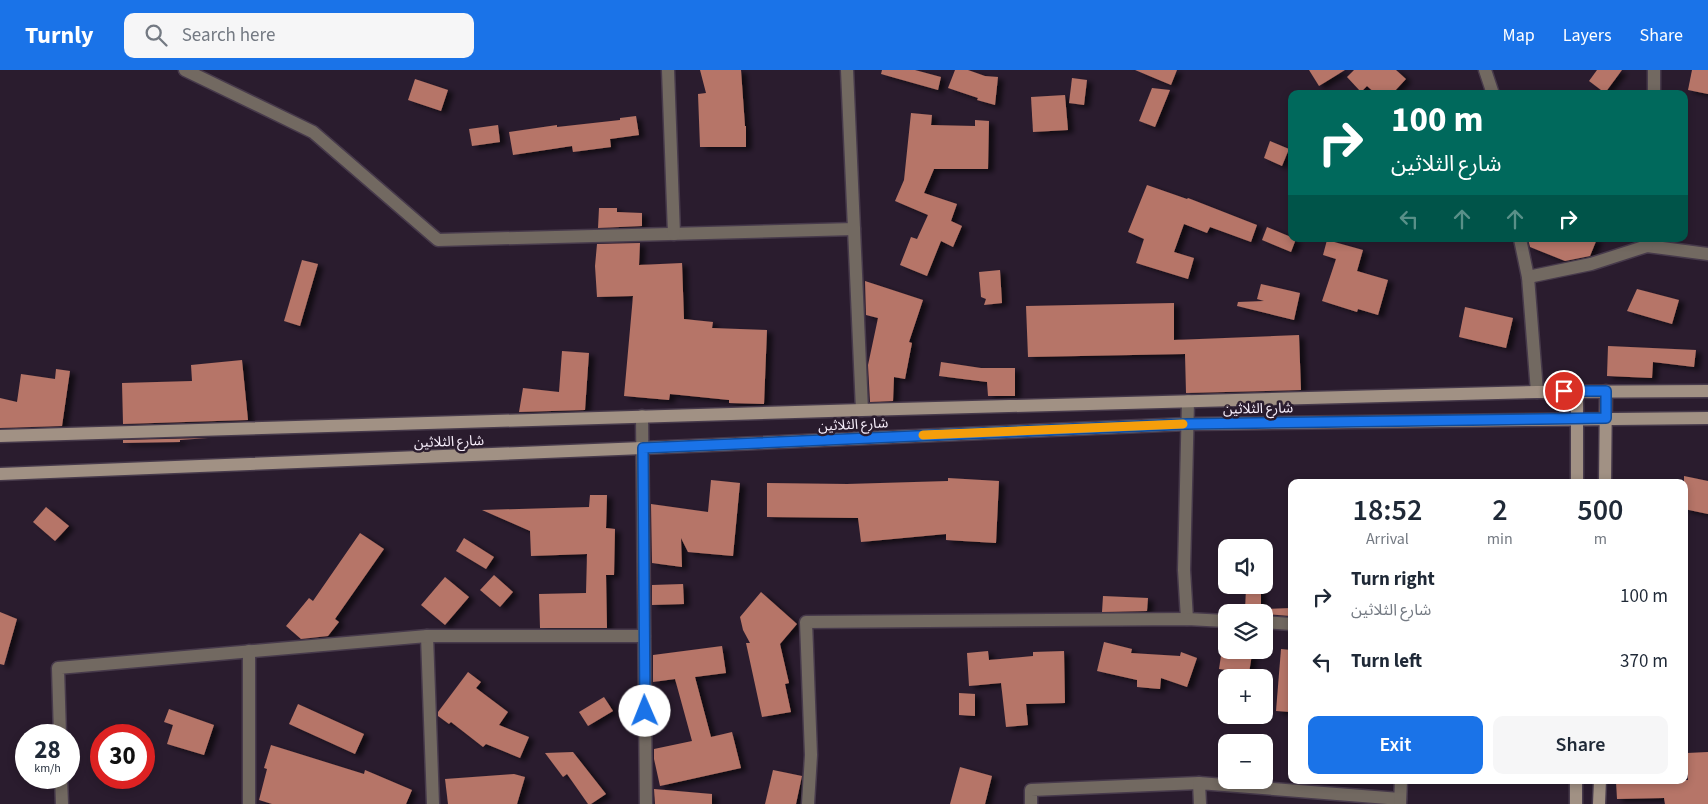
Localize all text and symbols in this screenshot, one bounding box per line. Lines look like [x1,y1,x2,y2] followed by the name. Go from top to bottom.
[124,13,474,58] search box
[25,18,94,53] text: Turnly
[142,21,170,49] icon: search
[182,22,275,49] text: Search here
[1503,23,1535,48] text: Map
[1563,23,1612,48] text: Layers
[1640,23,1683,48] text: Share
[1391,95,1483,145] text: 100 m
[1308,110,1373,175] icon: right
[1391,148,1501,180] text: شارع الثلاثين
[1395,205,1423,233] icon: left
[1448,205,1476,233] icon: ahead
[1501,205,1529,233] icon: ahead
[1554,205,1582,233] icon: right
[1543,370,1585,412] pin
[1550,377,1578,405] icon: arrive
[1223,398,1293,420] street label: شارع الثلاثين
[817,413,889,437] street label: شارع الثلاثين
[414,431,485,453] street label: شارع الثلاثين
[1353,489,1422,532] text: 18:52
[1492,489,1508,532] text: 2
[1577,489,1623,532] text: 500
[1366,528,1409,550] text: Arrival
[1487,528,1513,550] text: min
[1594,528,1607,550] text: m
[1218,539,1273,789] map controls
[1218,539,1273,594] button: sound
[1351,566,1435,593] text: Turn right
[1308,583,1336,611] icon: right
[1620,583,1668,610] text: 100 m
[1351,599,1431,621] text: شارع الثلاثين
[1218,604,1273,659] button: layers
[1308,648,1336,676] icon: left
[1351,648,1422,675] text: Turn left
[1620,648,1668,675] text: 370 m
[1218,669,1273,724] button: +
[618,684,670,736] position arrow
[1308,716,1483,774] button: Exit
[1493,716,1668,774] button: Share
[90,724,155,789] speed limit sign: 30
[34,732,61,768] text: 28
[1218,734,1273,789] button: −
[34,760,61,777] text: km/h

